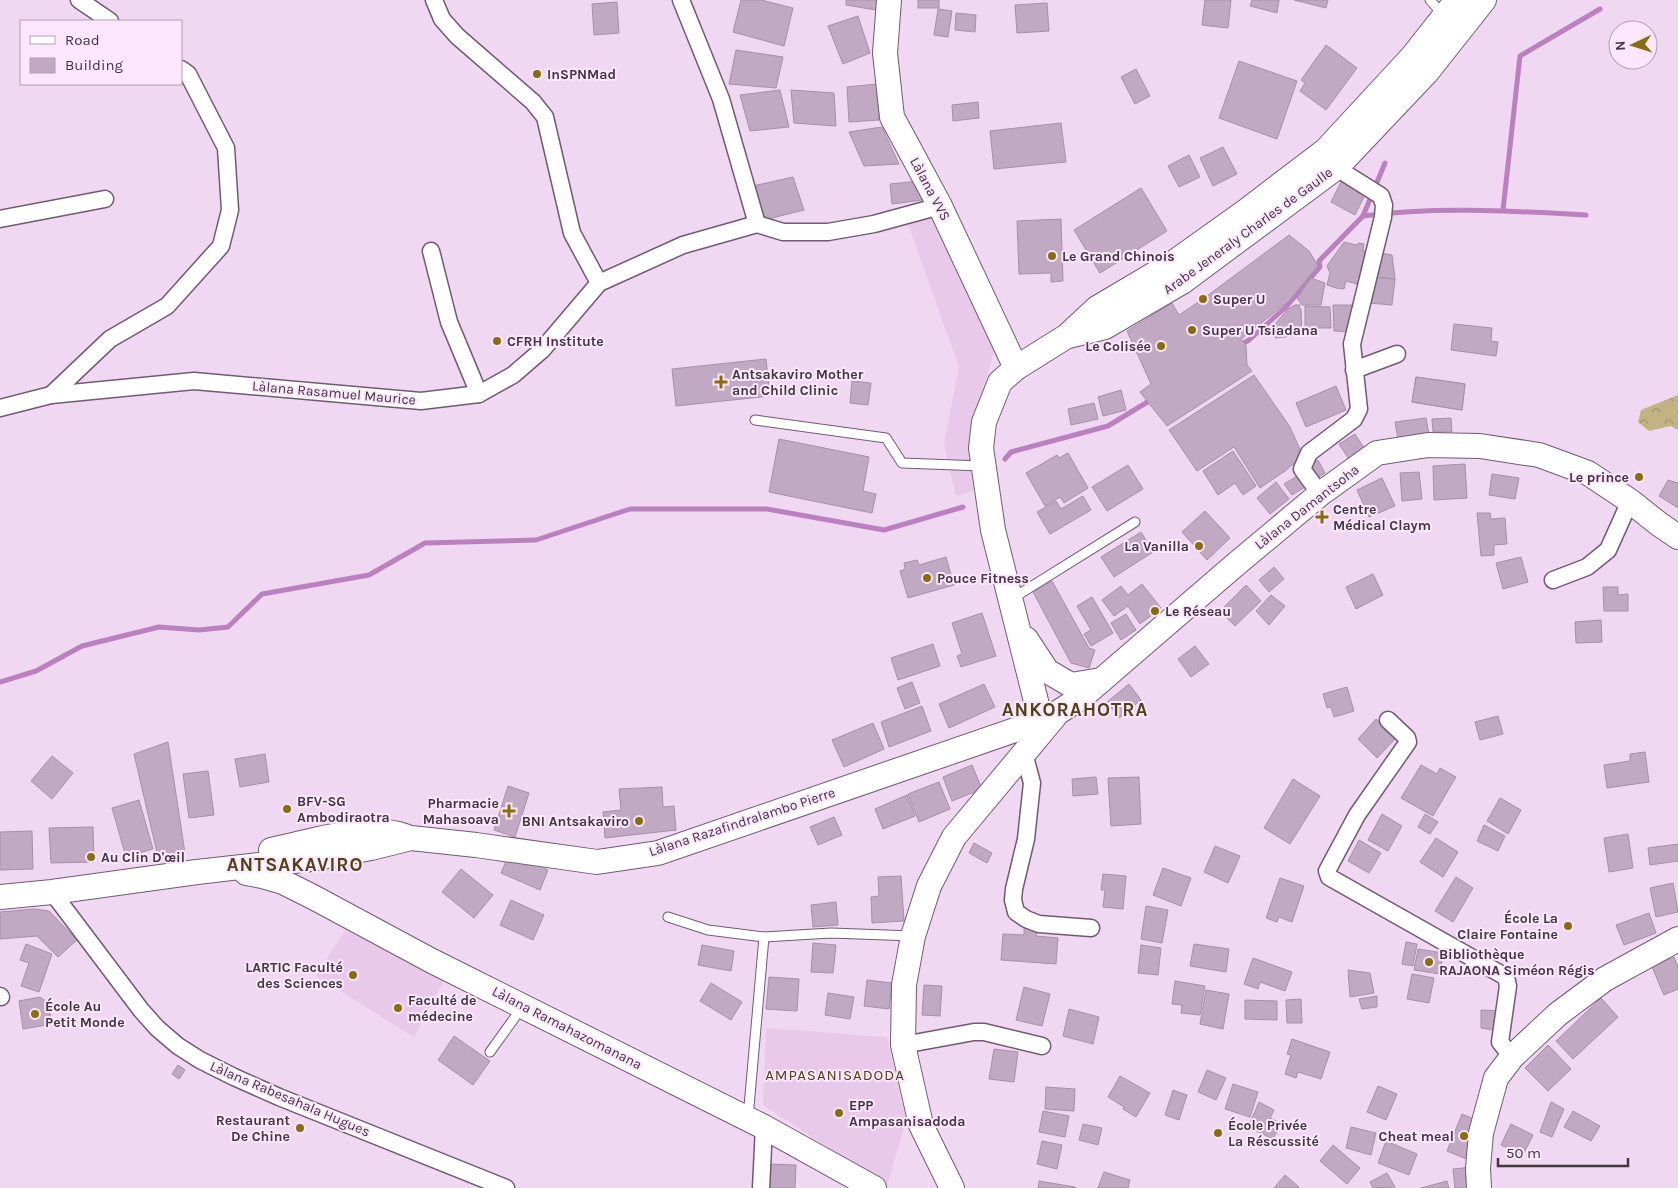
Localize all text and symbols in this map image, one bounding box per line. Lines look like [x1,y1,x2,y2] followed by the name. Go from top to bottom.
[20,20,182,85] legend
[1608,20,1658,70] north arrow
[65,31,100,49] text: Road
[1612,40,1629,51] text: N
[65,56,123,74] text: Building
[547,66,616,83] place label: InSPNMad
[531,68,543,80] marker: InSPNMad
[906,154,954,224] street label: Làlana VVS
[1160,164,1336,298] street label: Arabe Jeneraly Charles de Gaulle
[1062,248,1175,265] place label: Le Grand Chinois
[1046,250,1058,262] marker: Le Grand Chinois
[1213,291,1265,308] place label: Super U
[1197,293,1209,305] marker: Super U
[1202,322,1318,339] place label: Super U Tsiadana
[1186,324,1198,336] marker: Super U Tsiadana
[507,333,604,350] place label: CFRH Institute
[491,335,503,347] marker: CFRH Institute
[1085,338,1151,355] place label: Le Colisée
[1155,340,1167,352] marker: Le Colisée
[732,366,864,399] place label: Antsakaviro Mother and Child Clinic
[714,375,728,389] marker: Antsakaviro Mother and Child Clinic
[251,377,417,409] street label: Làlana Rasamuel Maurice
[1251,461,1363,553] street label: Làlana Damantsoha
[1569,469,1629,486] place label: Le prince
[1633,471,1645,483] marker: Le prince
[1333,501,1431,534] place label: Centre Médical Claym
[1315,510,1329,524] marker: Centre Médical Claym
[1124,538,1189,555] place label: La Vanilla
[1193,540,1205,552] marker: La Vanilla
[937,570,1029,587] place label: Pouce Fitness
[921,572,933,584] marker: Pouce Fitness
[1165,603,1231,620] place label: Le Réseau
[1149,605,1161,617] marker: Le Réseau
[1002,699,1148,721] district label: ANKORAHOTRA
[647,784,837,860] street label: Làlana Razafindralambo Pierre
[297,793,390,826] place label: BFV-SG Ambodiraotra
[423,795,499,828] place label: Pharmacie Mahasoava
[281,803,293,815] marker: BFV-SG Ambodiraotra
[503,805,515,817] marker: Pharmacie Mahasoava
[522,813,629,830] place label: BNI Antsakaviro
[633,815,645,827] marker: BNI Antsakaviro
[101,849,185,866] place label: Au Clin D'œil
[85,851,97,863] marker: Au Clin D'œil
[227,854,363,876] district label: ANTSAKAVIRO
[1457,909,1558,943] place label: École La Claire Fontaine
[1562,920,1574,932] marker: École La Claire Fontaine
[1439,946,1595,979] place label: Bibliothèque RAJAONA Siméon Régis
[1423,956,1435,968] marker: Bibliothèque RAJAONA Siméon Régis
[245,959,343,992] place label: LARTIC Faculté des Sciences
[347,969,359,981] marker: LARTIC Faculté des Sciences
[489,983,645,1073] street label: Làlana Ramahazomanana
[408,992,476,1025] place label: Faculté de médecine
[45,997,125,1031] place label: École Au Petit Monde
[392,1002,404,1014] marker: Faculté de médecine
[29,1008,41,1020] marker: École Au Petit Monde
[207,1058,373,1140] street label: Làlana Rabesahala Hugues
[765,1066,905,1084] district label: AMPASANISADODA
[849,1097,966,1130] place label: EPP Ampasanisadoda
[833,1107,845,1119] marker: EPP Ampasanisadoda
[216,1112,290,1145] place label: Restaurant De Chine
[1228,1116,1319,1150] place label: École Privée La Réscussité
[294,1122,306,1134] marker: Restaurant De Chine
[1212,1127,1224,1139] marker: École Privée La Réscussité
[1379,1128,1454,1145] place label: Cheat meal
[1458,1130,1470,1142] marker: Cheat meal
[1498,1136,1628,1168] scale bar
[1506,1144,1541,1162] text: 50 m

